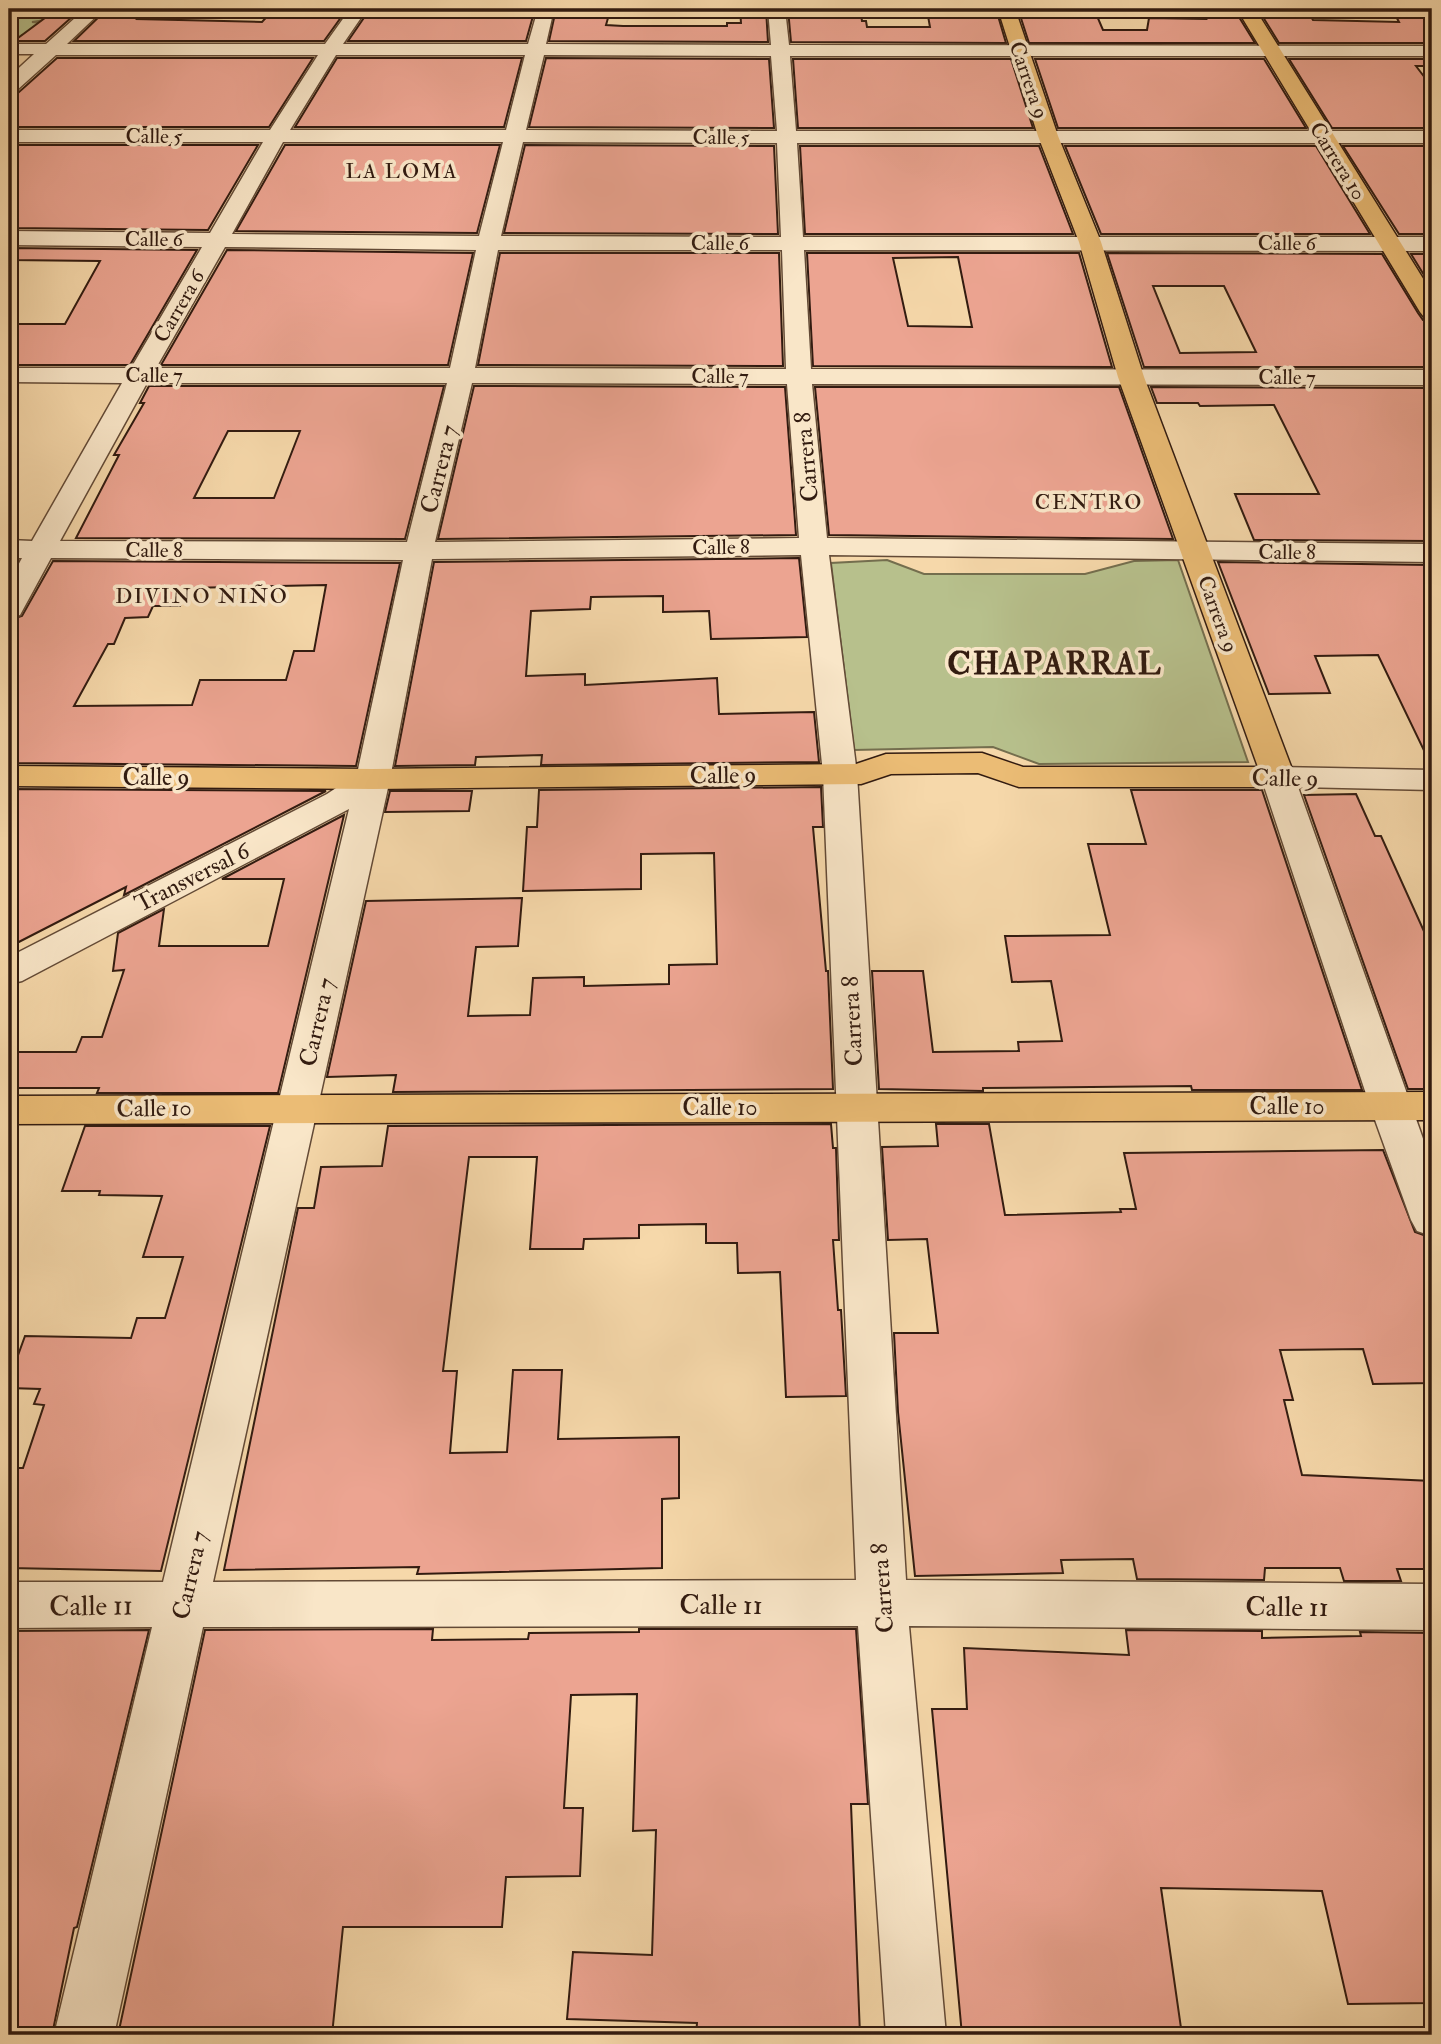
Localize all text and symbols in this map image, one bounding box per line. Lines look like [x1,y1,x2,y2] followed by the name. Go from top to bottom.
[1003,38,1054,122] street label: Carrera 9
[1303,117,1372,205] street label: Carrera 10
[125,123,183,150] street label: Calle 5
[692,124,750,151] street label: Calle 5
[345,158,459,185] district label: LA LOMA
[125,226,185,253] street label: Calle 6
[691,230,751,257] street label: Calle 6
[1258,230,1318,257] street label: Calle 6
[148,264,212,348] street label: Carrera 6
[125,362,183,389] street label: Calle 7
[691,363,749,390] street label: Calle 7
[1258,364,1316,391] street label: Calle 7
[787,411,826,503] street label: Carrera 8
[414,422,465,517] street label: Carrera 7
[1035,489,1143,516] district label: CENTRO
[692,533,750,562] street label: Calle 8
[125,537,183,564] street label: Calle 8
[1258,539,1316,566] street label: Calle 8
[1191,572,1244,656] street label: Carrera 9
[115,583,289,610] district label: DIVINO NIÑO
[947,644,1163,684] district label: CHAPARRAL
[689,759,757,792] street label: Calle 9
[123,762,189,793] street label: Calle 9
[1251,762,1319,795] street label: Calle 9
[129,834,257,920] street label: Transversal 6
[292,975,343,1069] street label: Carrera 7
[835,975,870,1067] street label: Carrera 8
[1249,1091,1325,1122] street label: Calle 10
[116,1092,192,1125] street label: Calle 10
[682,1092,758,1123] street label: Calle 10
[165,1528,216,1622] street label: Carrera 7
[864,1542,901,1634] street label: Carrera 8
[49,1588,133,1625] street label: Calle 11
[679,1588,763,1623] street label: Calle 11
[1245,1590,1329,1625] street label: Calle 11

